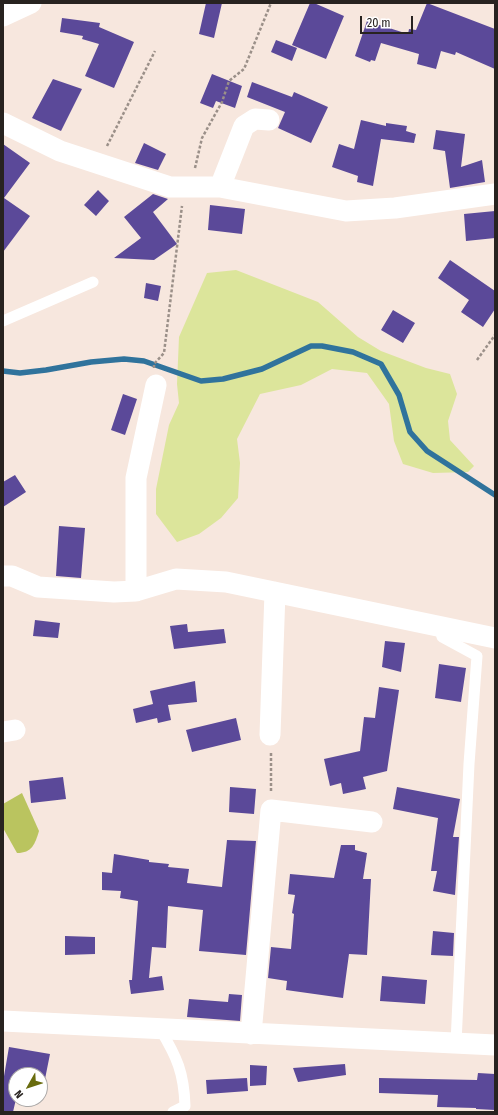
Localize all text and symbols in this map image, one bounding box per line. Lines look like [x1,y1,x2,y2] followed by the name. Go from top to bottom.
[362,8,415,34] scale bar
[367,16,391,30] text: 20 m
[8,1067,48,1107] north arrow
[12,1088,26,1101] text: N

